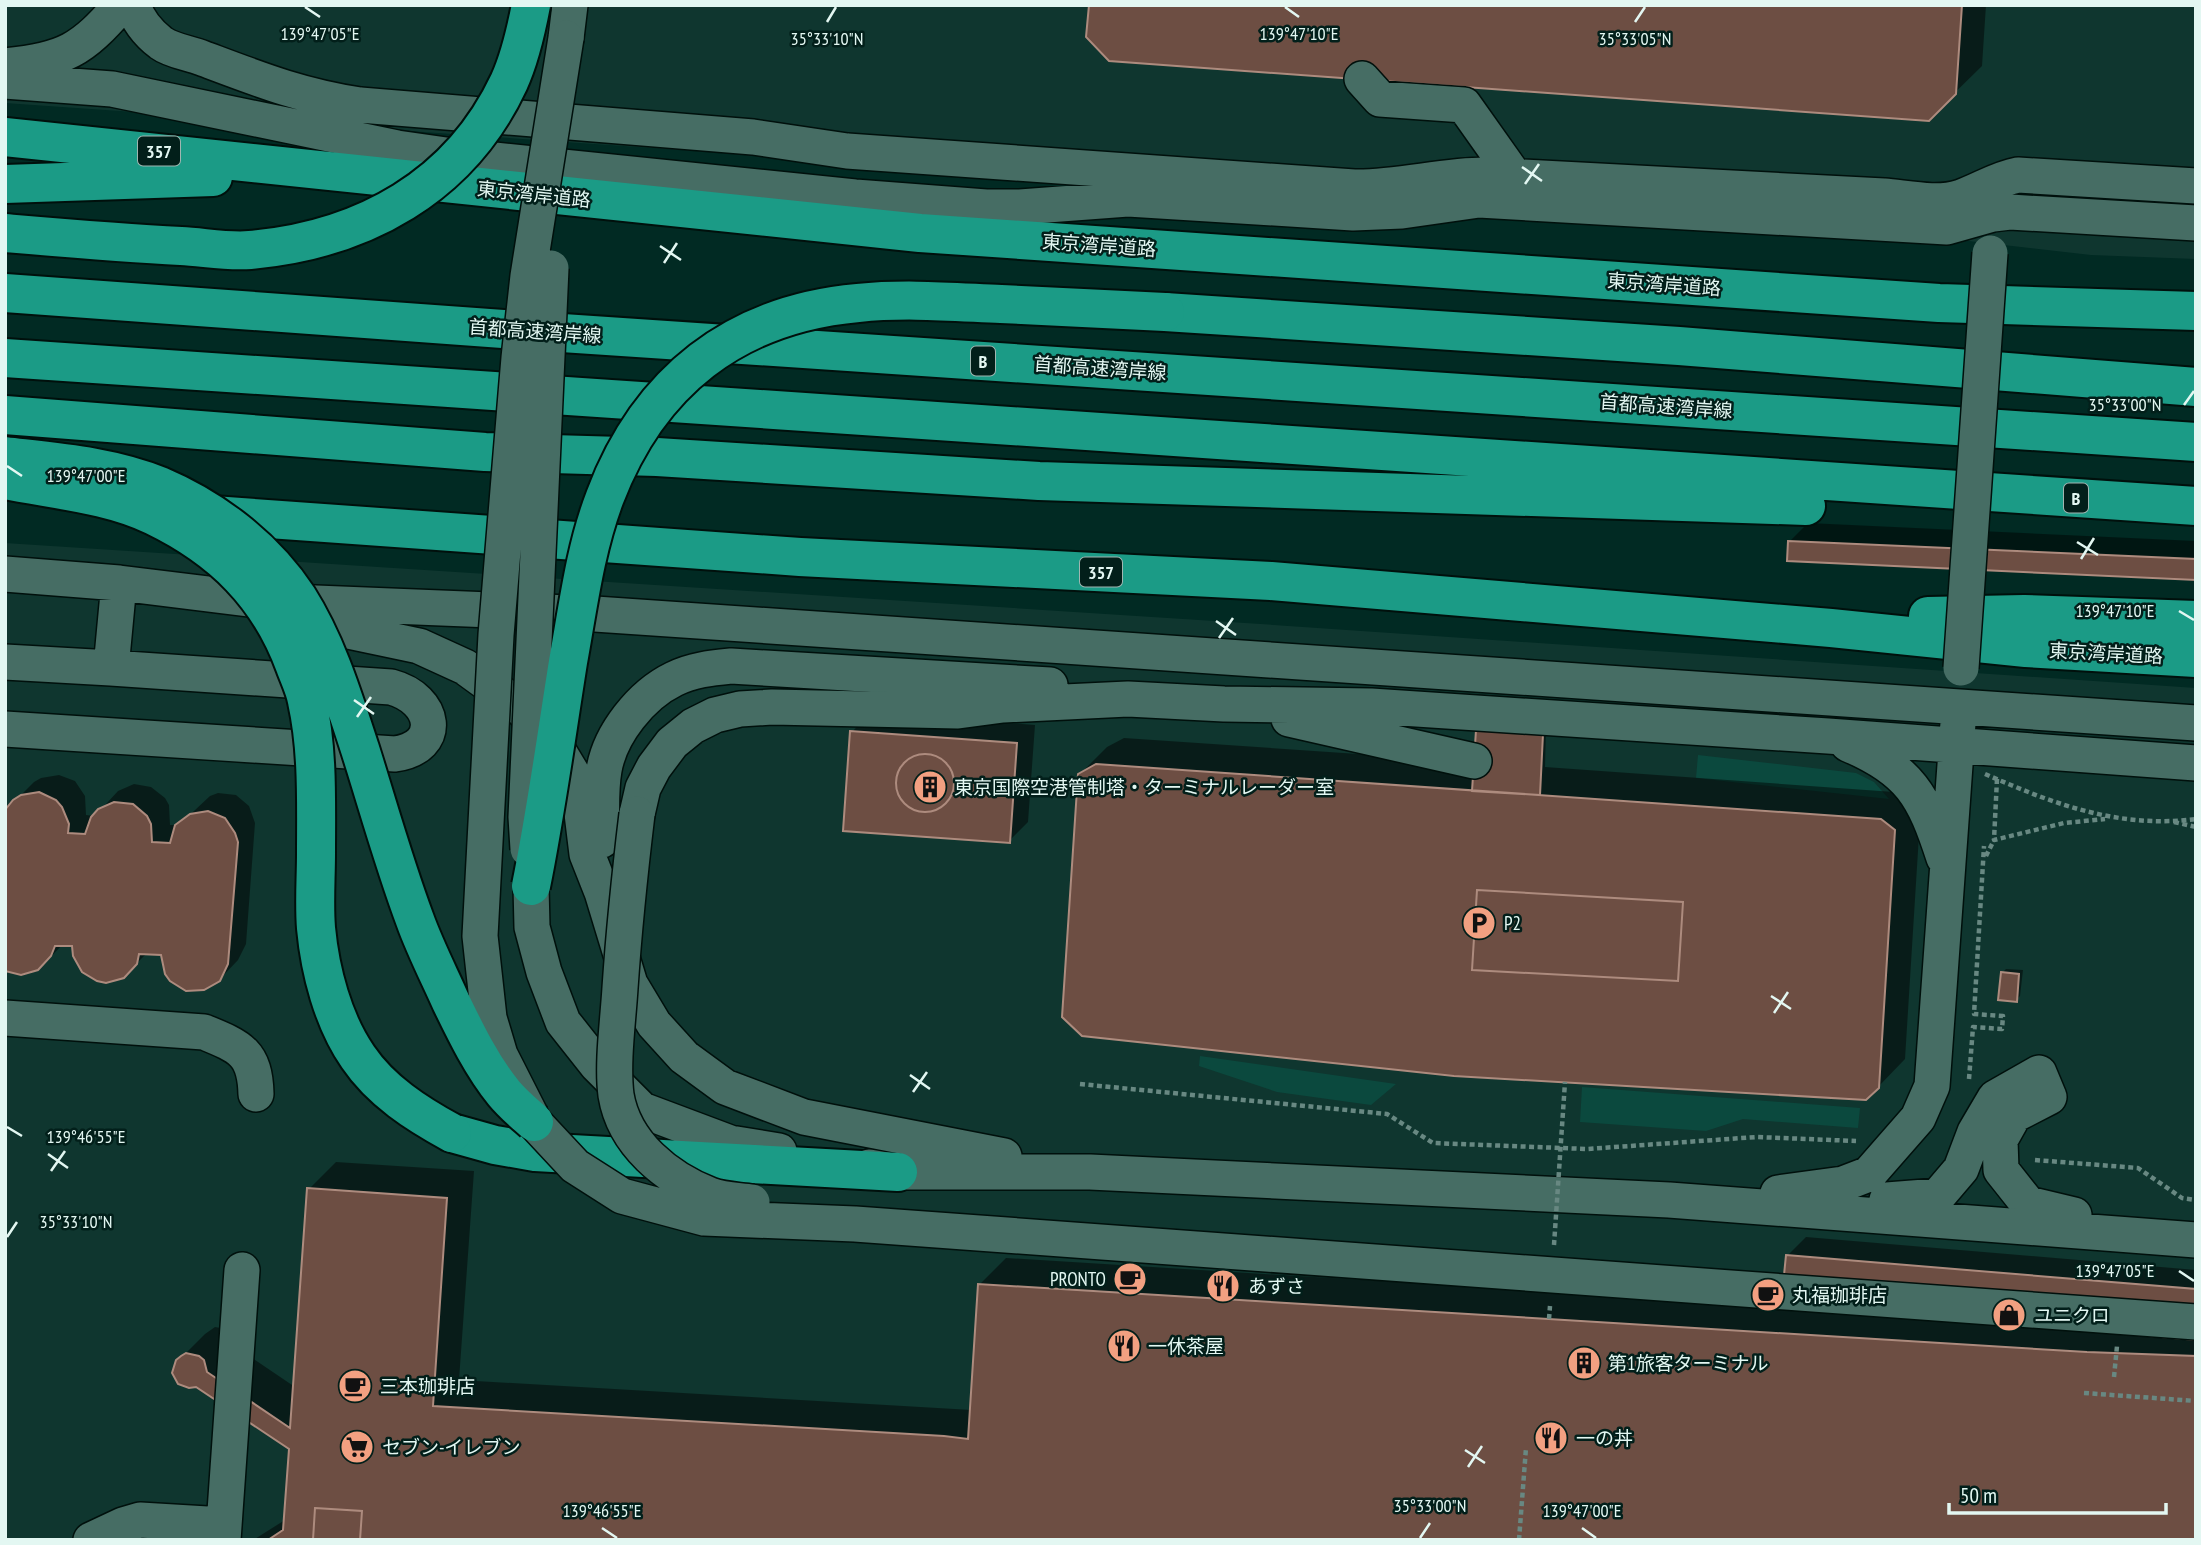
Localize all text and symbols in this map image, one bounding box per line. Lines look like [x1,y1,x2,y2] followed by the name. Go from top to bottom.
[281,22,359,45] text: 139°47'05"E
[1260,22,1338,45] text: 139°47'10"E
[791,27,863,50] text: 35°33'10"N
[1599,27,1671,50] text: 35°33'05"N
[138,136,180,166] road number: 357
[476,176,592,212] street label: 東京湾岸道路
[1041,229,1157,261] street label: 東京湾岸道路
[1606,268,1722,300] street label: 東京湾岸道路
[468,314,602,348] street label: 首都高速湾岸線
[971,346,995,376] road number: B
[1033,351,1167,385] street label: 首都高速湾岸線
[1599,389,1733,423] street label: 首都高速湾岸線
[2089,393,2161,416] text: 35°33'00"N
[47,464,125,487] text: 139°47'00"E
[2064,484,2088,512] road number: B
[1080,558,1122,586] road number: 357
[2076,599,2154,622] text: 139°47'10"E
[2048,638,2164,668] street label: 東京湾岸道路
[911,768,949,806] building icon: 東京国際空港管制塔・ターミナルレーダー室
[954,775,1334,799] place label: 東京国際空港管制塔・ターミナルレーダー室
[1460,904,1498,942] parking icon: P2
[1504,911,1521,935] place label: P2
[47,1125,125,1148] text: 139°46'55"E
[40,1210,112,1233] text: 35°33'10"N
[2076,1259,2154,1282] text: 139°47'05"E
[1111,1260,1149,1298] cafe icon: PRONTO
[1050,1267,1106,1291] place label: PRONTO
[1204,1267,1242,1305] restaurant icon: あずさ
[1248,1274,1305,1298] place label: あずさ
[1749,1276,1787,1314] cafe icon: 丸福珈琲店
[1792,1283,1887,1307] place label: 丸福珈琲店
[1990,1296,2028,1334] shop icon: ユニクロ
[2034,1303,2110,1327] place label: ユニクロ
[1105,1327,1143,1365] restaurant icon: 一休茶屋
[1148,1334,1224,1358] place label: 一休茶屋
[1565,1344,1603,1382] building icon: 第1旅客ターミナル
[1608,1351,1769,1375] place label: 第1旅客ターミナル
[336,1367,374,1405] cafe icon: 三本珈琲店
[380,1374,475,1398] place label: 三本珈琲店
[1532,1419,1570,1457] restaurant icon: 一の丼
[1576,1426,1633,1450] place label: 一の丼
[338,1428,376,1466] supermarket icon: セブン-イレブン
[382,1435,521,1459] place label: セブン-イレブン
[1949,1472,2166,1516] scale bar
[1960,1482,1997,1509] text: 50 m
[1394,1494,1466,1517] text: 35°33'00"N
[563,1499,641,1522] text: 139°46'55"E
[1543,1499,1621,1522] text: 139°47'00"E

